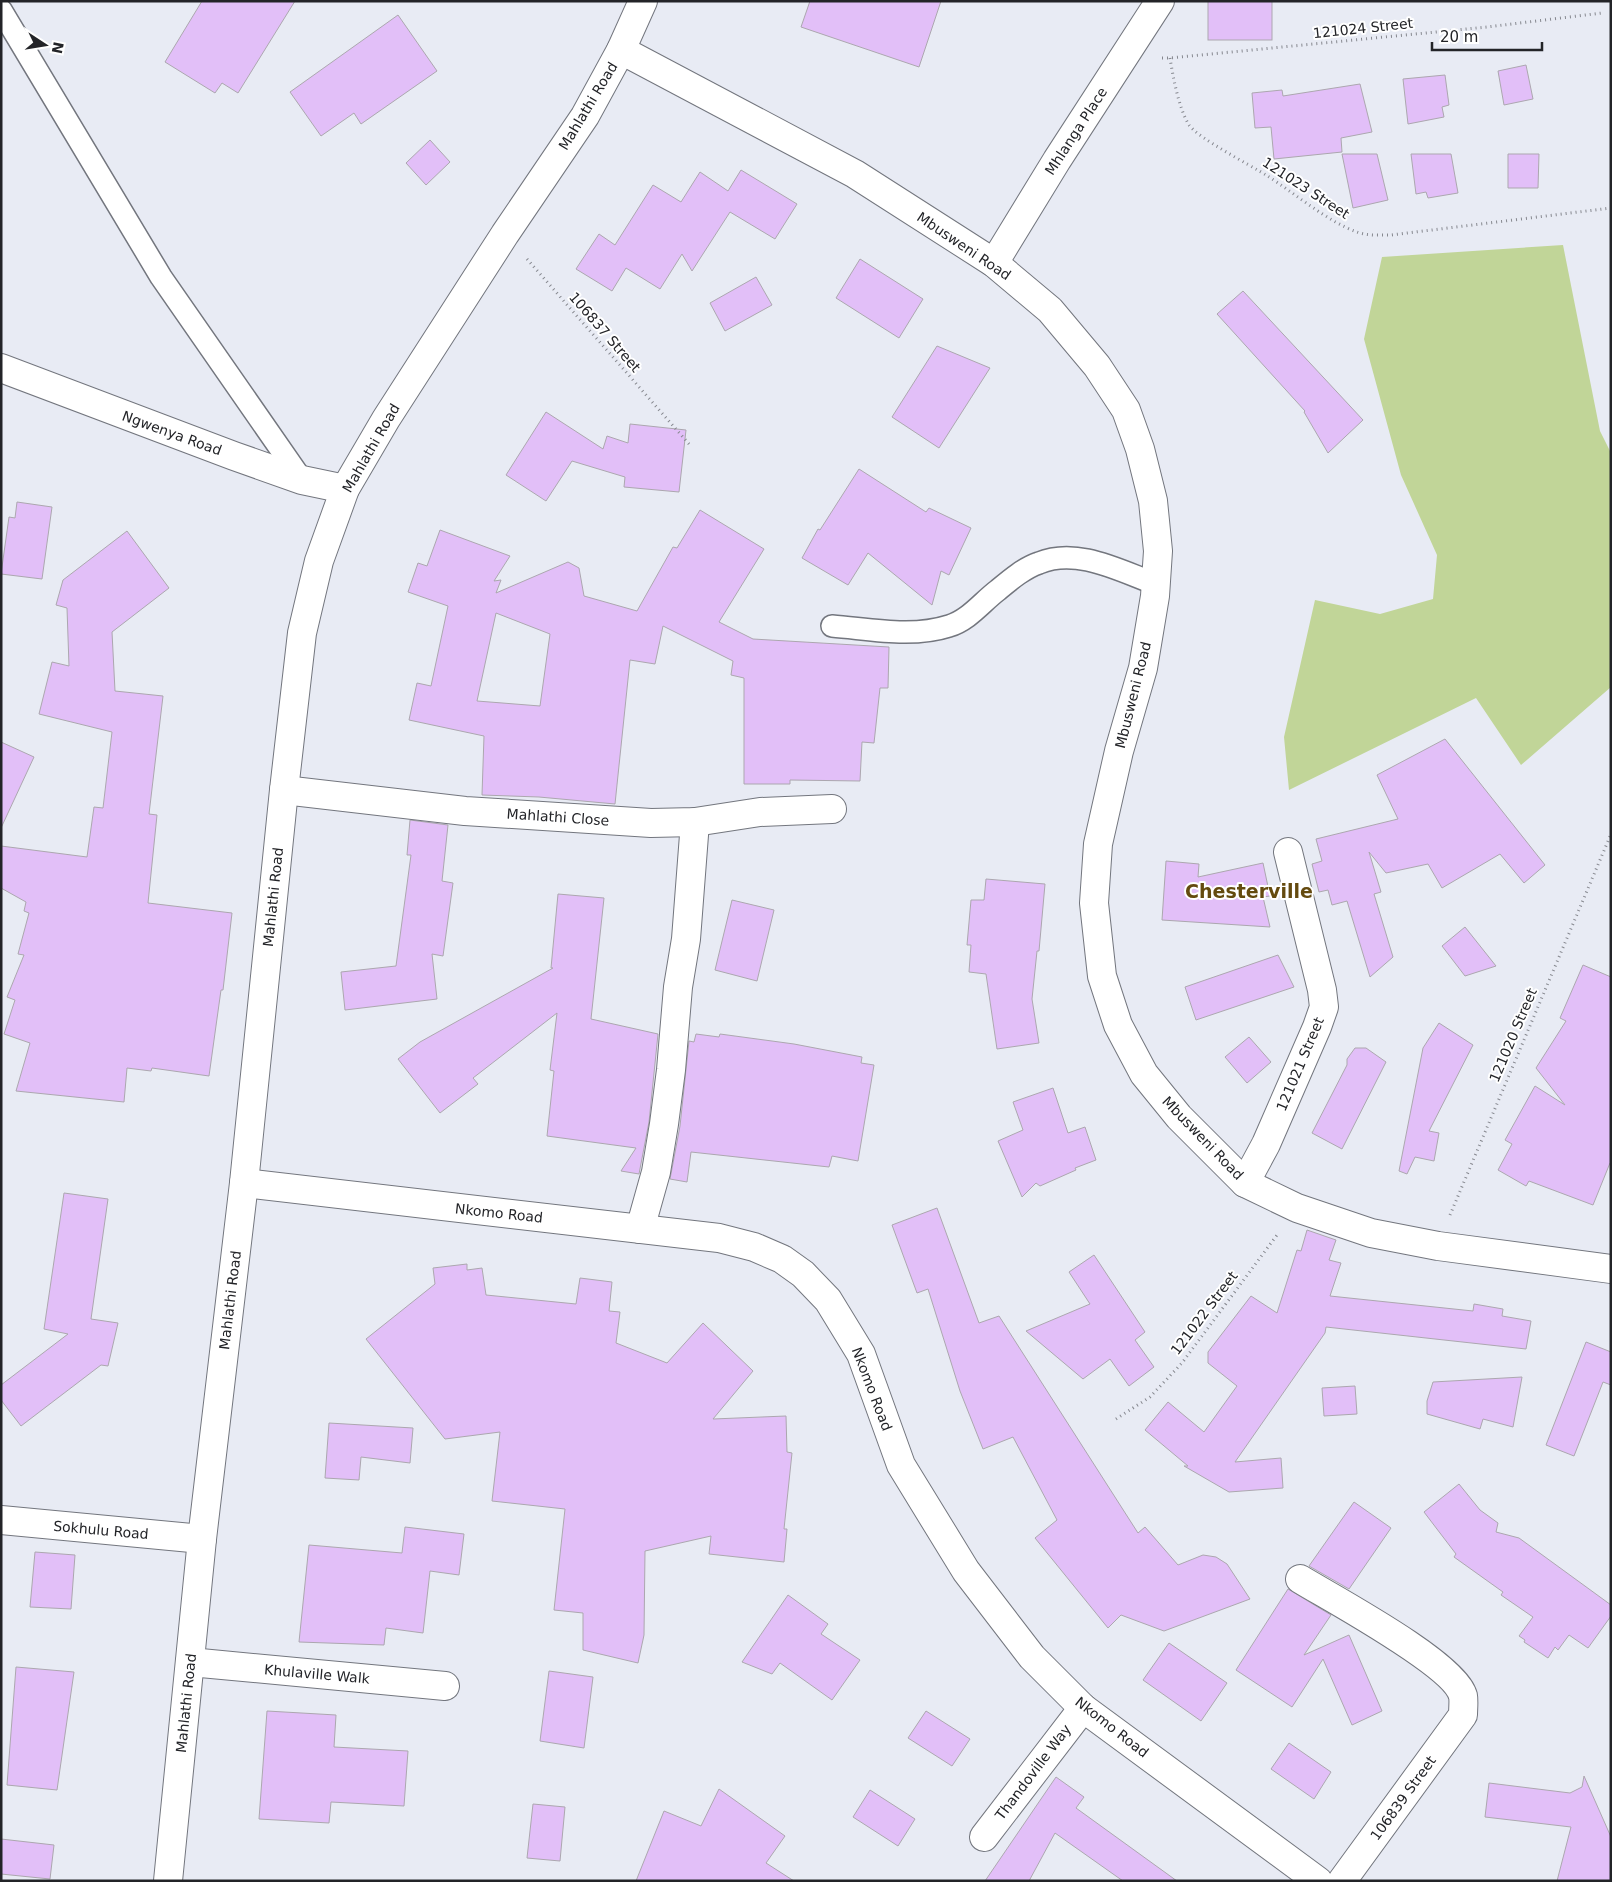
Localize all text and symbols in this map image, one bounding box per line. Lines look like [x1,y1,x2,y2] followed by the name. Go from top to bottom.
[1312,15,1414,41] street label: 121024 Street
[20,20,70,70] north arrow
[1432,20,1542,52] scale bar
[1440,28,1478,46] text: 20 m
[49,40,67,55] text: N
[555,59,621,153] street label: Mahlathi Road
[1042,84,1110,178] street label: Mhlanga Place
[1260,154,1353,222] street label: 121023 Street
[914,209,1014,283] street label: Mbusweni Road
[566,289,644,376] street label: 106837 Street
[339,401,403,495] street label: Mahlathi Road
[120,408,224,458] street label: Ngwenya Road
[1112,640,1154,750] street label: Mbusweni Road
[506,805,610,829] street label: Mahlathi Close
[260,847,286,947] street label: Mahlathi Road
[1185,880,1313,902] district label: Chesterville
[1486,985,1540,1084] street label: 121020 Street
[1273,1014,1327,1113] street label: 121021 Street
[1159,1093,1247,1183] street label: Mbusweni Road
[454,1200,544,1226] street label: Nkomo Road
[216,1249,244,1351] street label: Mahlathi Road
[1167,1268,1241,1358] street label: 121022 Street
[849,1345,895,1433] street label: Nkomo Road
[53,1518,149,1542] street label: Sokhulu Road
[173,1653,199,1753] street label: Mahlathi Road
[264,1661,371,1687] street label: Khulaville Walk
[1072,1693,1152,1761] street label: Nkomo Road
[991,1721,1074,1824] street label: Thandoville Way
[1367,1752,1439,1843] street label: 106839 Street

